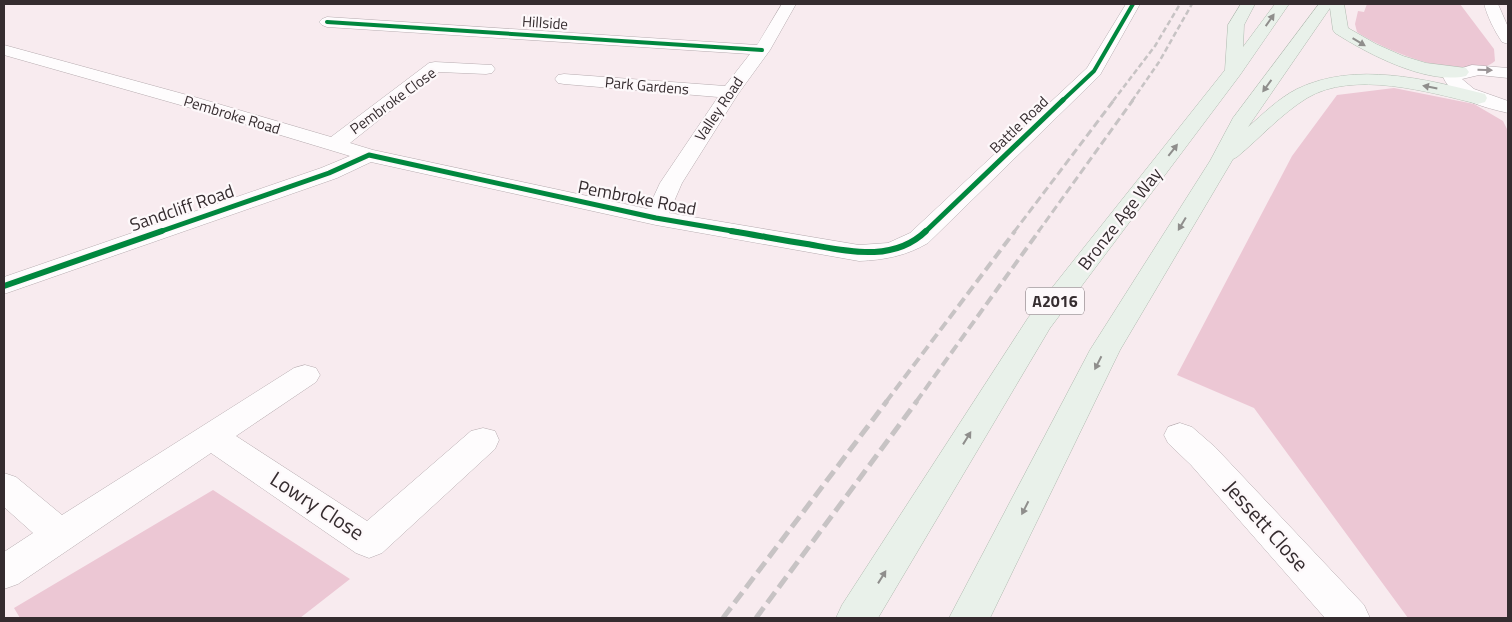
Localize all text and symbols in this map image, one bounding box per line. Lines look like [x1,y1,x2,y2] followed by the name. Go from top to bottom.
[521,9,569,36] street label: Hillside
[1265,13,1275,27] one-way arrow
[1353,37,1366,46] one-way arrow
[345,61,441,140] street label: Pembroke Close
[1477,67,1493,75] one-way arrow
[604,70,690,101] street label: Park Gardens
[689,72,749,146] street label: Valley Road
[1262,79,1272,92] one-way arrow
[1422,82,1438,90] one-way arrow
[181,89,283,140] street label: Pembroke Road
[984,91,1053,159] street label: Battle Road
[1168,143,1178,157] one-way arrow
[1071,161,1168,276] street label: Bronze Age Way
[576,173,699,222] street label: Pembroke Road
[126,177,238,238] street label: Sandcliff Road
[1177,217,1187,231] one-way arrow
[1026,288,1084,314] road number: A2016
[1094,356,1103,371] one-way arrow
[962,432,972,445] one-way arrow
[264,463,371,548] street label: Lowry Close
[1217,472,1317,578] street label: Jessett Close
[1021,501,1029,515] one-way arrow
[877,570,886,583] one-way arrow

